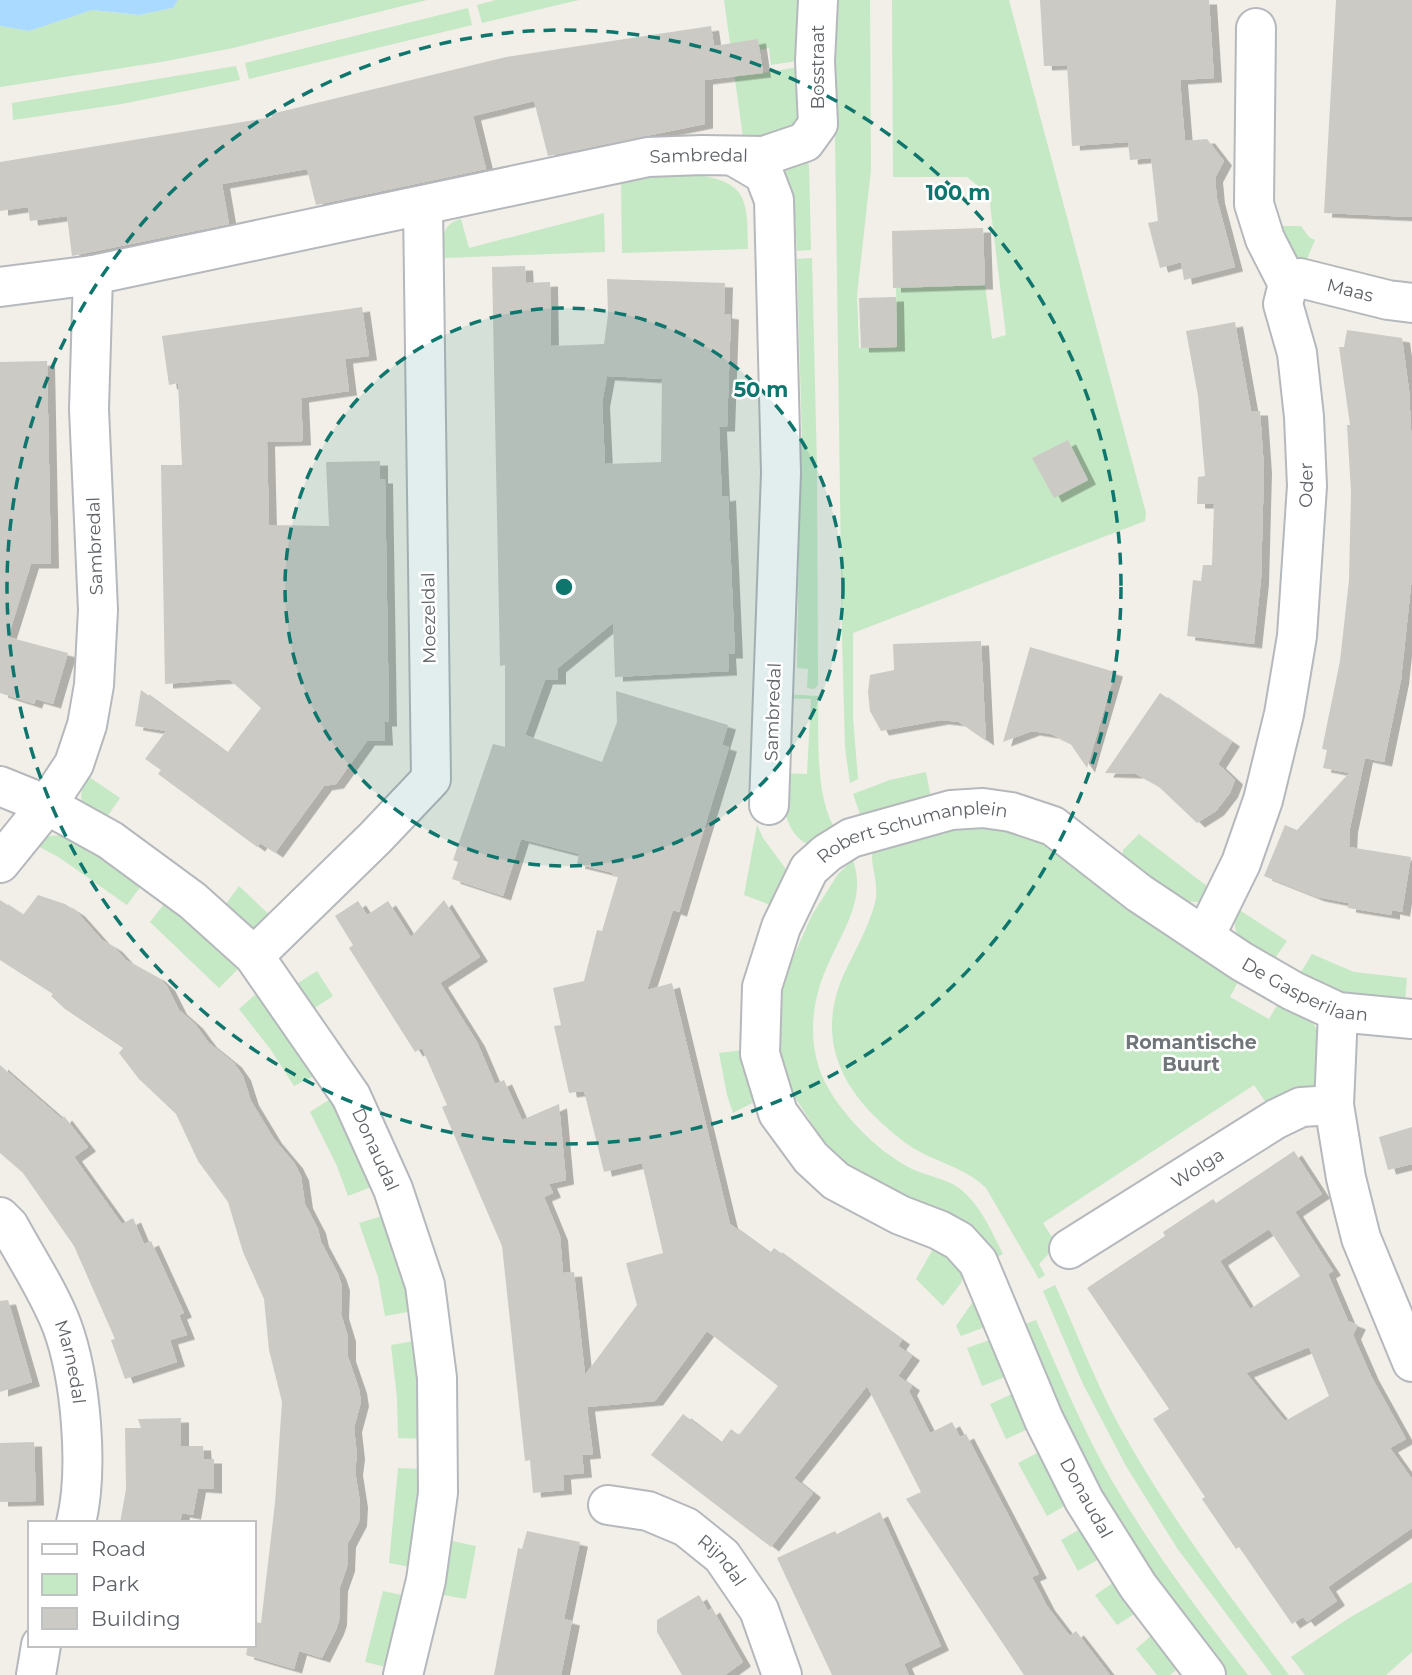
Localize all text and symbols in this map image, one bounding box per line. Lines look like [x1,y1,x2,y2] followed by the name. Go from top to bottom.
[807,25,829,109] street label: Bosstraat
[649,144,748,168] street label: Sambredal
[926,180,990,205] text: 100 m
[1324,274,1376,307] street label: Maas
[734,377,788,402] text: 50 m
[1295,462,1318,508] street label: Oder
[82,496,108,596] street label: Sambredal
[417,572,441,664] street label: Moezeldal
[552,575,576,599] centre of rings
[760,662,786,762] street label: Sambredal
[812,797,1009,868] street label: Robert Schumanplein
[1238,953,1369,1026] street label: De Gasperilaan
[1125,1031,1257,1076] district label: Romantische Buurt
[347,1105,403,1195] street label: Donaudal
[1167,1143,1228,1193] street label: Wolga
[50,1317,90,1405] street label: Marnedal
[1055,1454,1117,1542] street label: Donaudal
[28,1521,256,1647] legend
[693,1530,751,1591] street label: Rijndal
[91,1536,146,1561] text: Road
[91,1571,139,1596] text: Park
[91,1606,181,1631] text: Building

